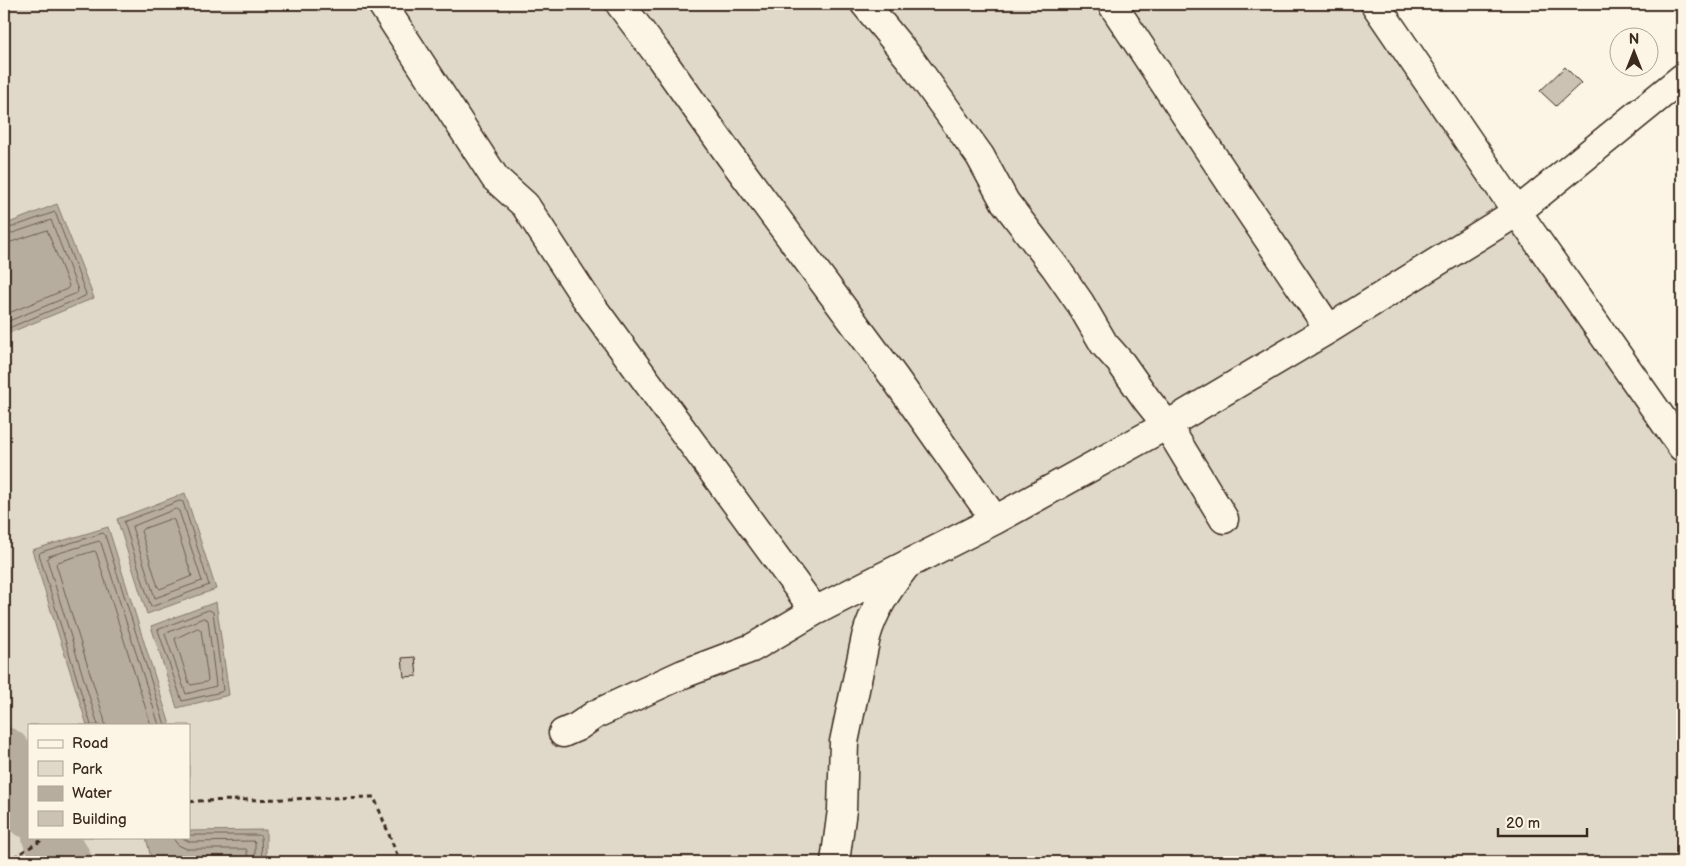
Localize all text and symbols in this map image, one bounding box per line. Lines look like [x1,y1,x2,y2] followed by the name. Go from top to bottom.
[1608,28,1658,78] north arrow
[1629,31,1639,48] text: N
[28,724,190,838] legend
[72,734,108,753] text: Road
[72,760,103,779] text: Park
[72,784,112,803] text: Water
[1498,806,1587,838] scale bar
[72,810,127,829] text: Building
[1506,814,1540,833] text: 20 m

